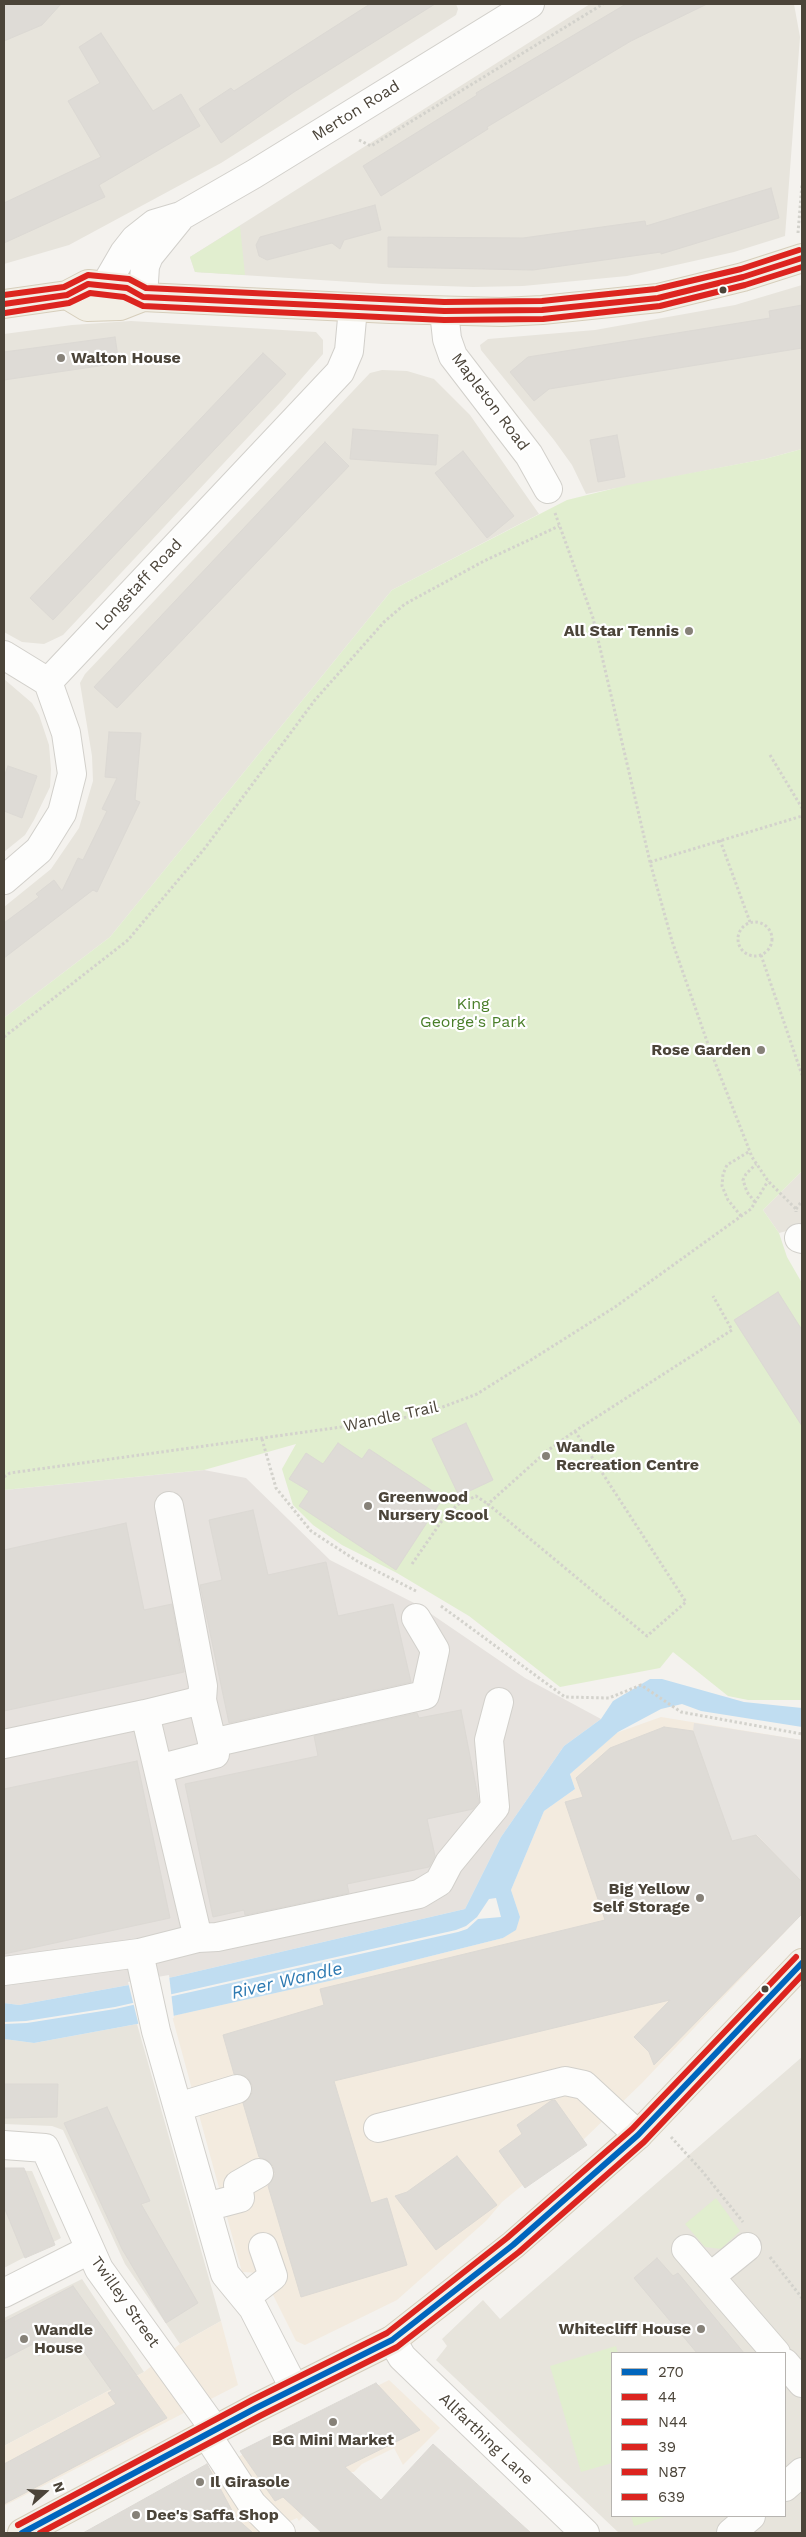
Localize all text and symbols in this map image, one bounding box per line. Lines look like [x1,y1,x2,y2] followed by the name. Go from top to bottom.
[309,76,403,146] street label: Merton Road
[718,285,728,295] unlabelled marker
[71,348,181,368] place label: Walton House
[447,349,533,455] street label: Mapleton Road
[55,352,67,364] marker: Walton House
[92,535,186,635] street label: Longstaff Road
[564,621,679,641] place label: All Star Tennis
[683,625,695,637] marker: All Star Tennis
[420,994,526,1032] park label: King George's Park
[651,1040,751,1060] place label: Rose Garden
[755,1044,767,1056] marker: Rose Garden
[342,1398,440,1436] street label: Wandle Trail
[556,1437,699,1475] place label: Wandle Recreation Centre
[540,1450,552,1462] marker: Wandle Recreation Centre
[378,1487,488,1525] place label: Greenwood Nursery Scool
[362,1500,374,1512] marker: Greenwood Nursery Scool
[593,1879,690,1917] place label: Big Yellow Self Storage
[694,1892,706,1904] marker: Big Yellow Self Storage
[229,1958,345,2004] water label: River Wandle
[760,1984,770,1994] unlabelled marker
[87,2253,163,2351] street label: Twilley Street
[559,2319,691,2339] place label: Whitecliff House
[34,2320,93,2358] place label: Wandle House
[695,2323,707,2335] marker: Whitecliff House
[18,2333,30,2345] marker: Wandle House
[611,2352,786,2517] legend
[658,2363,684,2381] text: 270
[658,2388,676,2406] text: 44
[435,2389,537,2489] street label: Allfarthing Lane
[658,2413,687,2431] text: N44
[327,2416,339,2428] marker: BG Mini Market
[272,2430,394,2450] place label: BG Mini Market
[658,2438,676,2456] text: 39
[658,2463,686,2481] text: N87
[20,2467,70,2517] north arrow
[210,2472,290,2492] place label: Il Girasole
[194,2476,206,2488] marker: Il Girasole
[50,2480,68,2495] text: N
[658,2488,685,2506] text: 639
[146,2505,279,2525] place label: Dee's Saffa Shop
[130,2509,142,2521] marker: Dee's Saffa Shop

